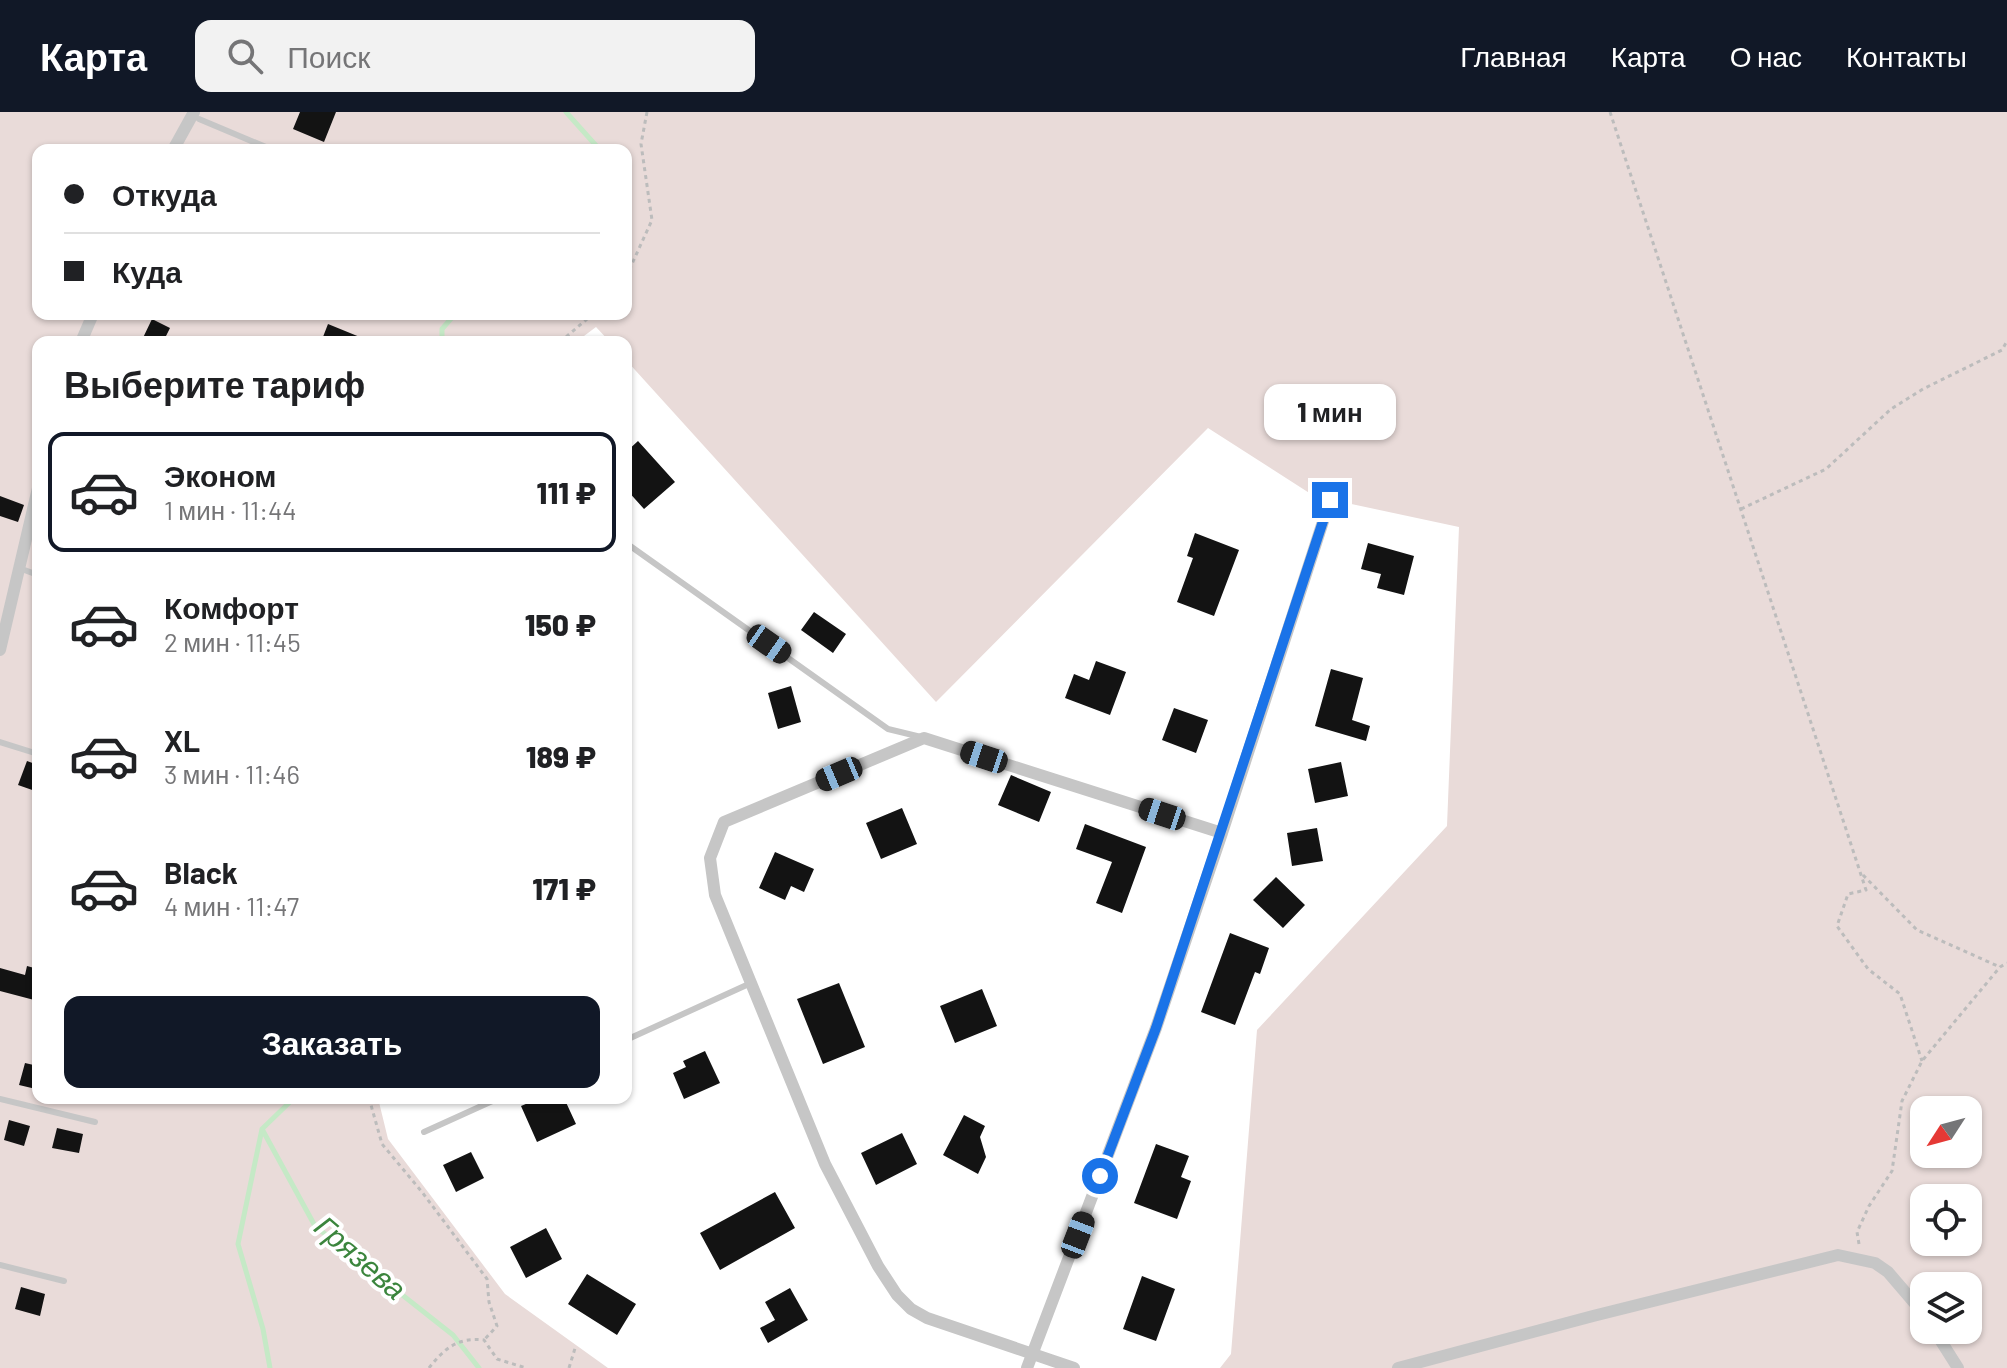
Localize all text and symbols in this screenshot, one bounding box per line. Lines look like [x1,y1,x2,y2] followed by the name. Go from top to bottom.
[195,20,755,92] search box
[40,33,147,79] text: Карта
[223,34,267,78] icon: search
[287,38,370,74] text: Поиск
[1460,39,1567,73] text: Главная
[1611,39,1686,73] text: Карта
[1730,39,1802,73] text: О нас
[1846,39,1967,73] text: Контакты
[112,176,217,212] text: Откуда
[112,253,182,289] text: Куда
[64,362,365,405] text: Выберите тариф
[1264,384,1396,440] callout: 1 мин
[1297,396,1363,427] text: 1 мин
[68,456,140,528] icon: car
[164,457,277,493] text: Эконом
[536,474,596,510] text: 111 ₽
[1312,482,1348,518] route end
[164,494,297,525] text: 1 мин · 11:44
[68,588,140,660] icon: car
[164,589,299,625] text: Комфорт
[525,606,596,642] text: 150 ₽
[742,620,796,668] car
[164,626,301,657] text: 2 мин · 11:45
[68,720,140,792] icon: car
[164,722,200,758] text: XL
[526,738,596,774] text: 189 ₽
[957,738,1011,776] car
[812,754,866,794] car
[164,758,300,789] text: 3 мин · 11:46
[1135,795,1189,833] car
[68,852,140,924] icon: car
[164,854,238,890] text: Black
[532,870,596,906] text: 171 ₽
[164,890,299,921] text: 4 мин · 11:47
[64,996,600,1088] button: Заказать
[1910,1096,1982,1168] north arrow
[1910,1096,1982,1344] map controls
[1082,1158,1118,1194] route start
[1910,1184,1982,1256] button: locate
[308,1207,414,1306] water label: Грязева
[1058,1208,1098,1262] car
[1910,1272,1982,1344] button: layers

